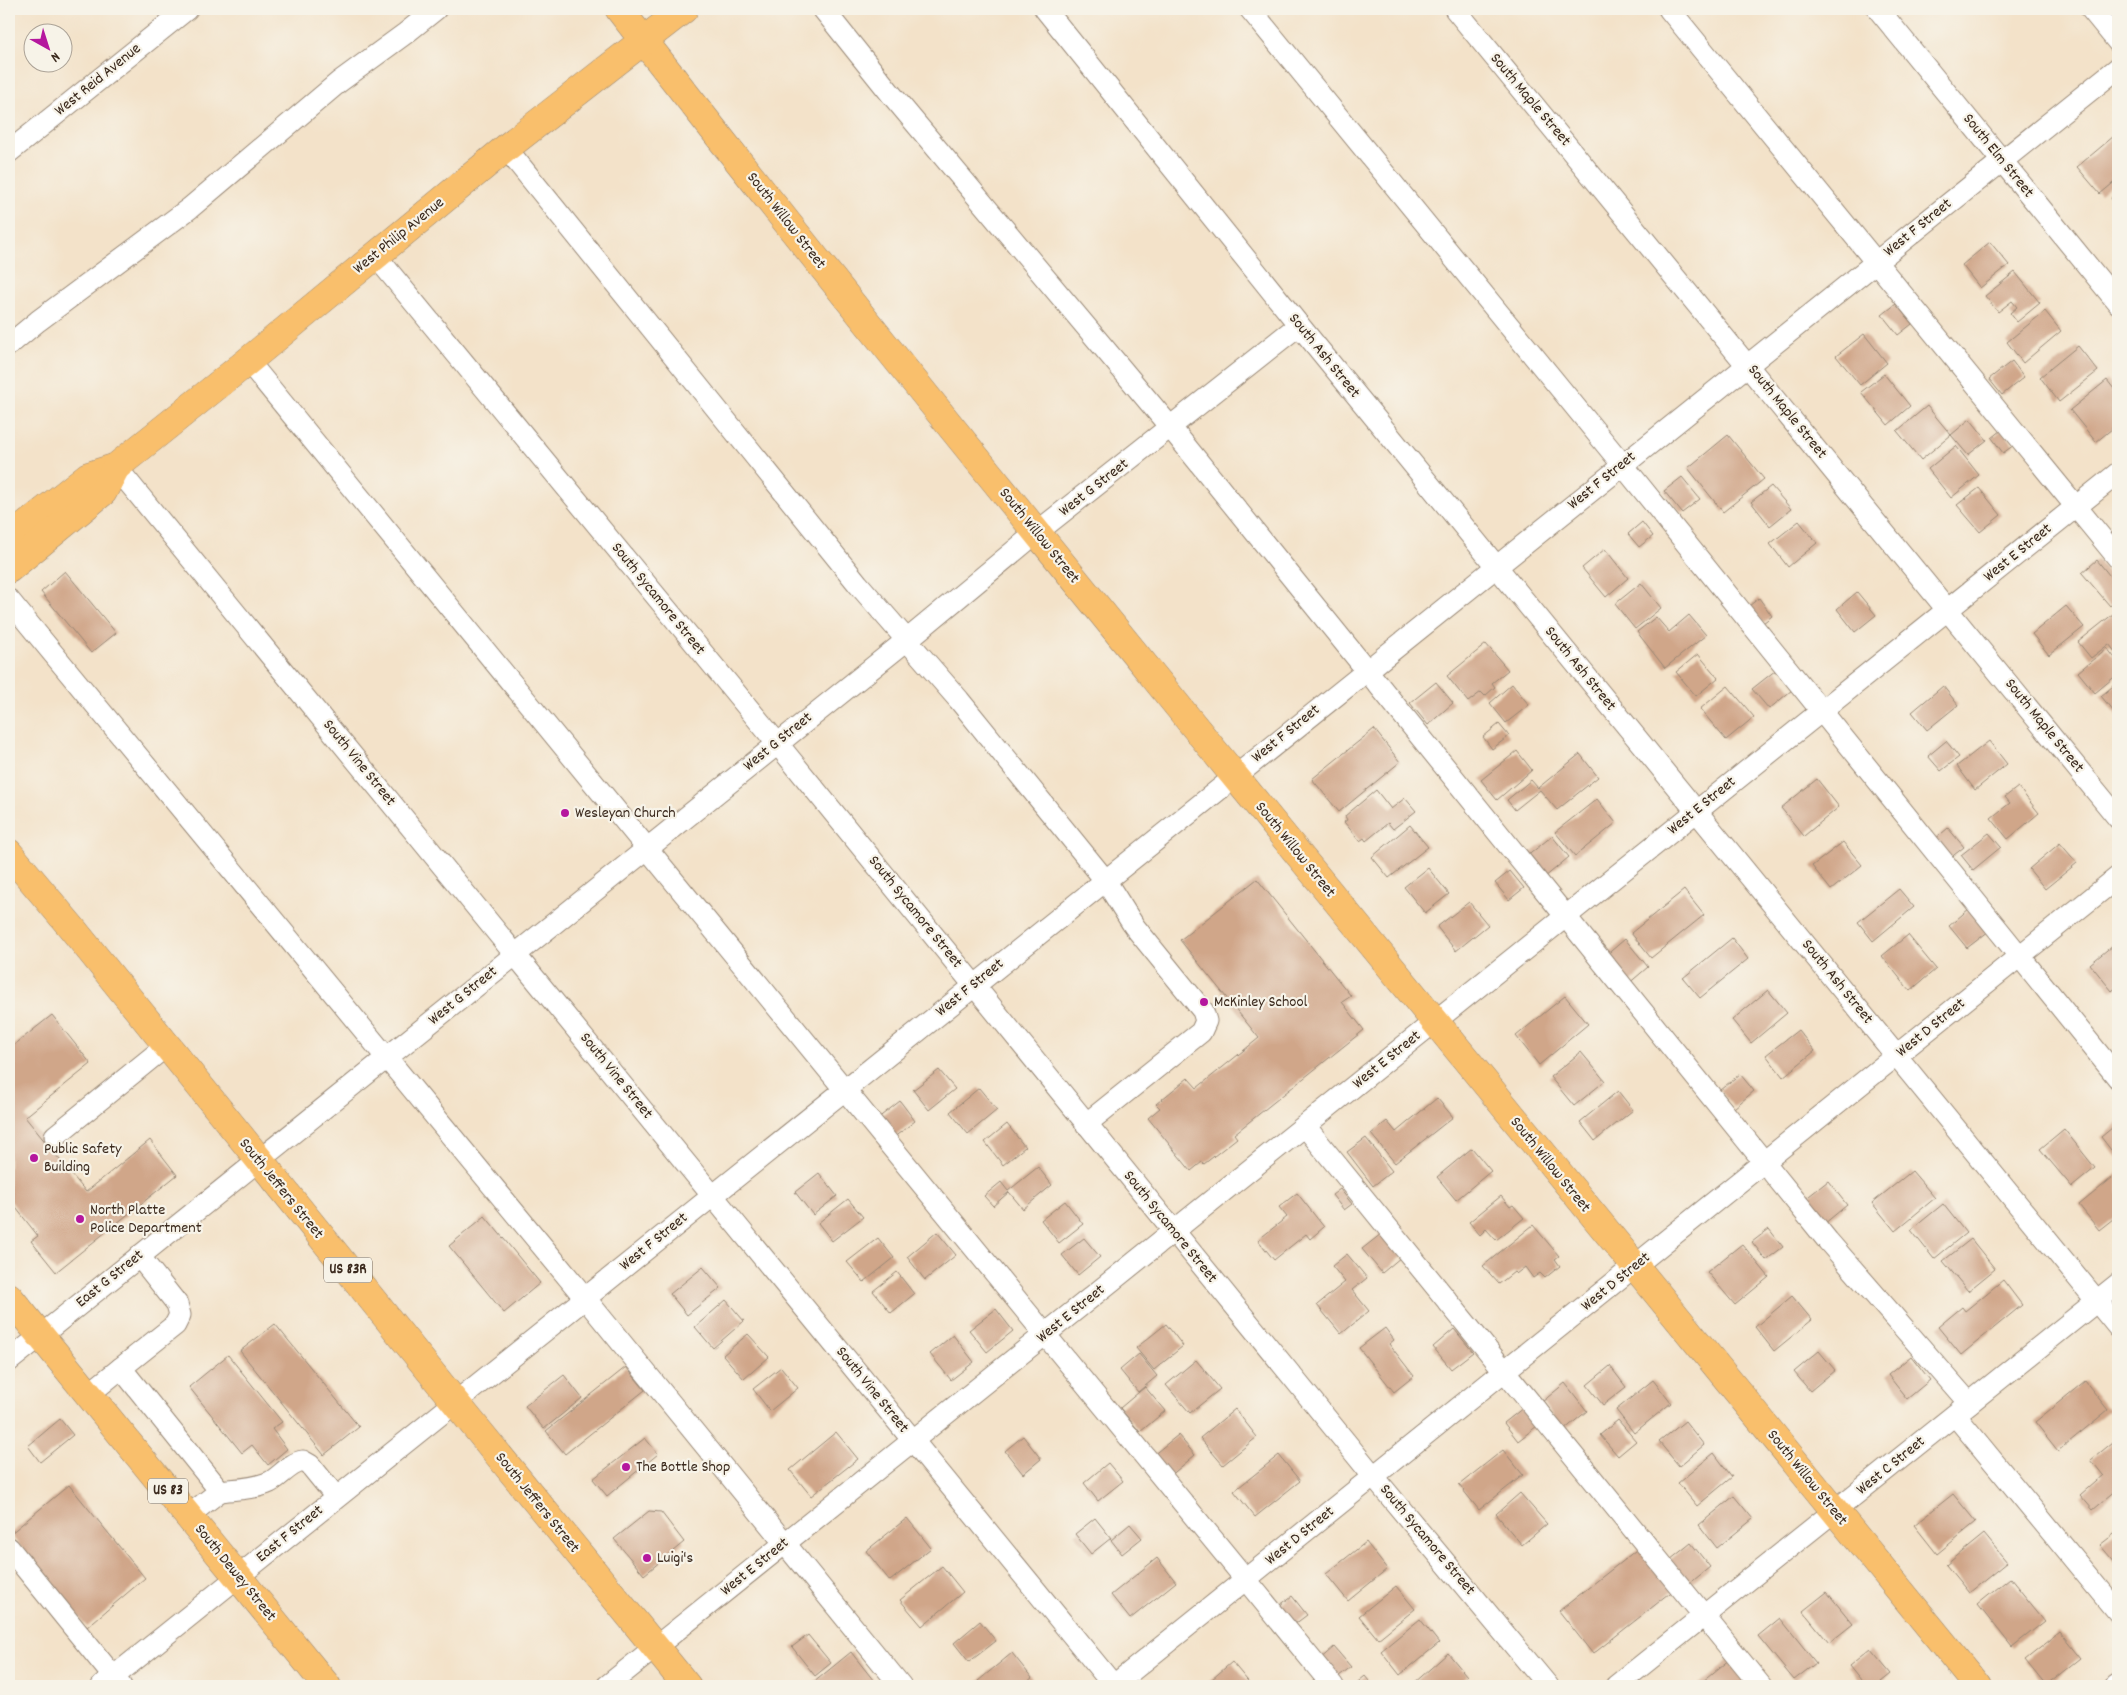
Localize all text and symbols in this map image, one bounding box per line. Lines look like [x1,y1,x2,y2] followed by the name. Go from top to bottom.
[22,22,72,72] north arrow
[50,38,146,122] street label: West Reid Avenue
[46,47,64,67] text: N
[1484,48,1576,152] street label: South Maple Street
[1957,109,2039,203] street label: South Elm Street
[741,168,831,275] street label: South Willow Street
[348,192,450,280] street label: West Philip Avenue
[1879,193,1957,263] street label: West F Street
[1283,309,1366,403] street label: South Ash Street
[1742,360,1832,464] street label: South Maple Street
[1563,446,1641,516] street label: West F Street
[1054,453,1134,523] street label: West G Street
[993,483,1085,589] street label: South Willow Street
[1979,518,2057,588] street label: West E Street
[605,538,711,660] street label: South Sycamore Street
[1539,622,1622,716] street label: South Ash Street
[1999,674,2089,778] street label: South Maple Street
[1247,699,1325,769] street label: West F Street
[738,707,818,777] street label: West G Street
[317,715,401,811] street label: South Vine Street
[1663,771,1741,841] street label: West E Street
[1249,797,1341,903] street label: South Willow Street
[575,802,676,825] place label: Wesleyan Church
[559,807,571,819] marker: Wesleyan Church
[862,851,968,973] street label: South Sycamore Street
[1796,935,1879,1029] street label: South Ash Street
[931,953,1009,1023] street label: West F Street
[423,961,503,1031] street label: West G Street
[1214,991,1308,1014] place label: McKinley School
[1891,993,1971,1063] street label: West D Street
[1198,996,1210,1008] marker: McKinley School
[1348,1025,1426,1095] street label: West E Street
[574,1028,658,1124] street label: South Vine Street
[1504,1112,1596,1218] street label: South Willow Street
[233,1134,329,1244] street label: South Jeffers Street
[44,1138,122,1179] place label: Public Safety Building
[28,1152,40,1164] marker: Public Safety Building
[1117,1166,1223,1288] street label: South Sycamore Street
[90,1199,202,1240] place label: North Platte Police Department
[615,1207,693,1277] street label: West F Street
[74,1213,86,1225] marker: North Platte Police Department
[71,1244,149,1314] street label: East G Street
[1576,1247,1656,1317] street label: West D Street
[324,1258,372,1282] road number: US 83R
[1032,1279,1110,1349] street label: West E Street
[830,1342,914,1438] street label: South Vine Street
[1761,1425,1853,1531] street label: South Willow Street
[1852,1431,1931,1501] street label: West C Street
[489,1448,585,1558] street label: South Jeffers Street
[636,1456,730,1479] place label: The Bottle Shop
[620,1461,632,1473] marker: The Bottle Shop
[148,1478,188,1504] road number: US 83
[1373,1479,1481,1601] street label: South Sycamore Street
[251,1500,329,1568] street label: East F Street
[1260,1501,1340,1571] street label: West D Street
[188,1519,282,1627] street label: South Dewey Street
[716,1532,794,1602] street label: West E Street
[657,1547,693,1570] place label: Luigi's
[641,1552,653,1564] marker: Luigi's

